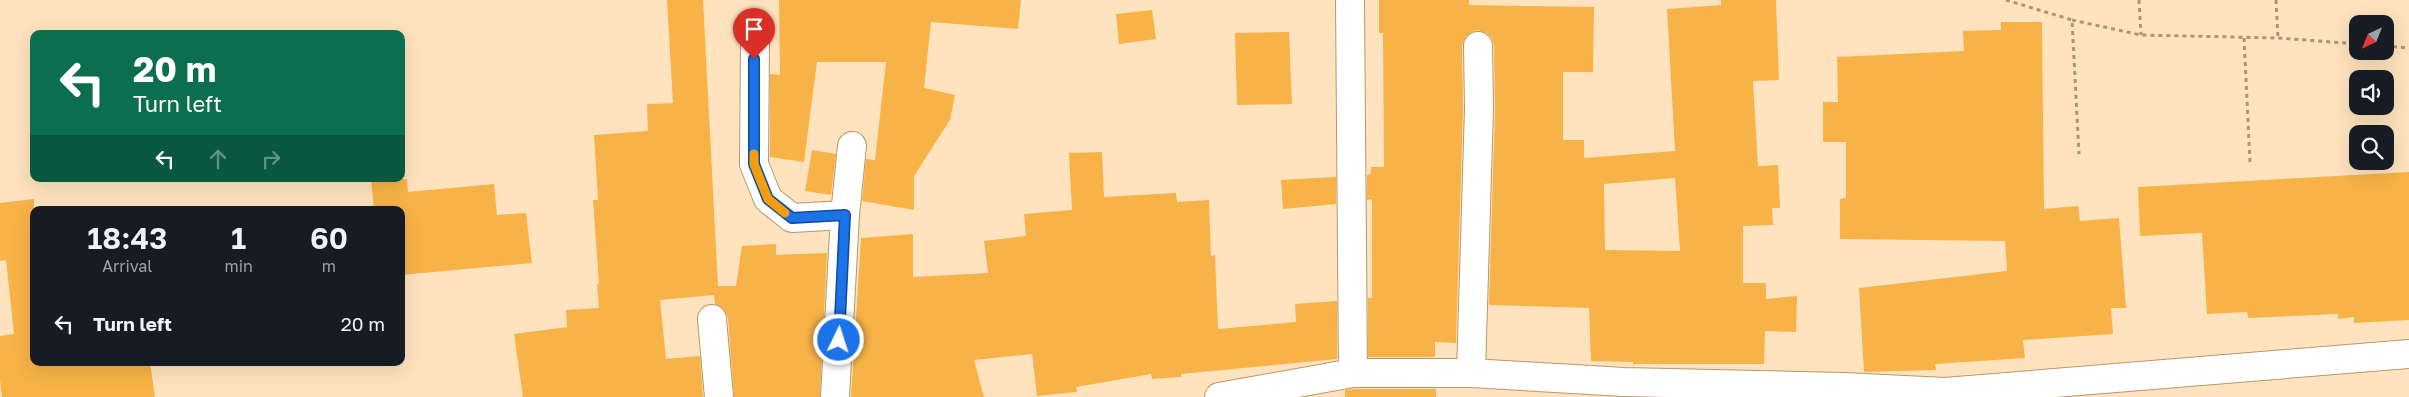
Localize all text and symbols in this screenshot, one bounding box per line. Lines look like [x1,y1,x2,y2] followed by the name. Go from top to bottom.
[733,8,775,59] pin
[740,15,768,43] icon: arrive
[2349,15,2394,60] north arrow
[2349,15,2394,170] map controls
[133,48,216,90] text: 20 m
[50,50,115,115] icon: left
[2349,70,2394,115] button: sound
[133,90,222,117] text: Turn left
[2349,125,2394,170] button: search
[151,145,179,173] icon: left
[204,145,232,173] icon: ahead
[257,145,285,173] icon: right
[87,220,167,256] text: 18:43
[231,220,246,256] text: 1
[310,220,348,256] text: 60
[102,256,152,276] text: Arrival
[225,256,253,276] text: min
[322,256,336,276] text: m
[50,310,78,338] icon: left
[93,312,172,335] text: Turn left
[341,312,385,335] text: 20 m
[812,313,864,365] position arrow

